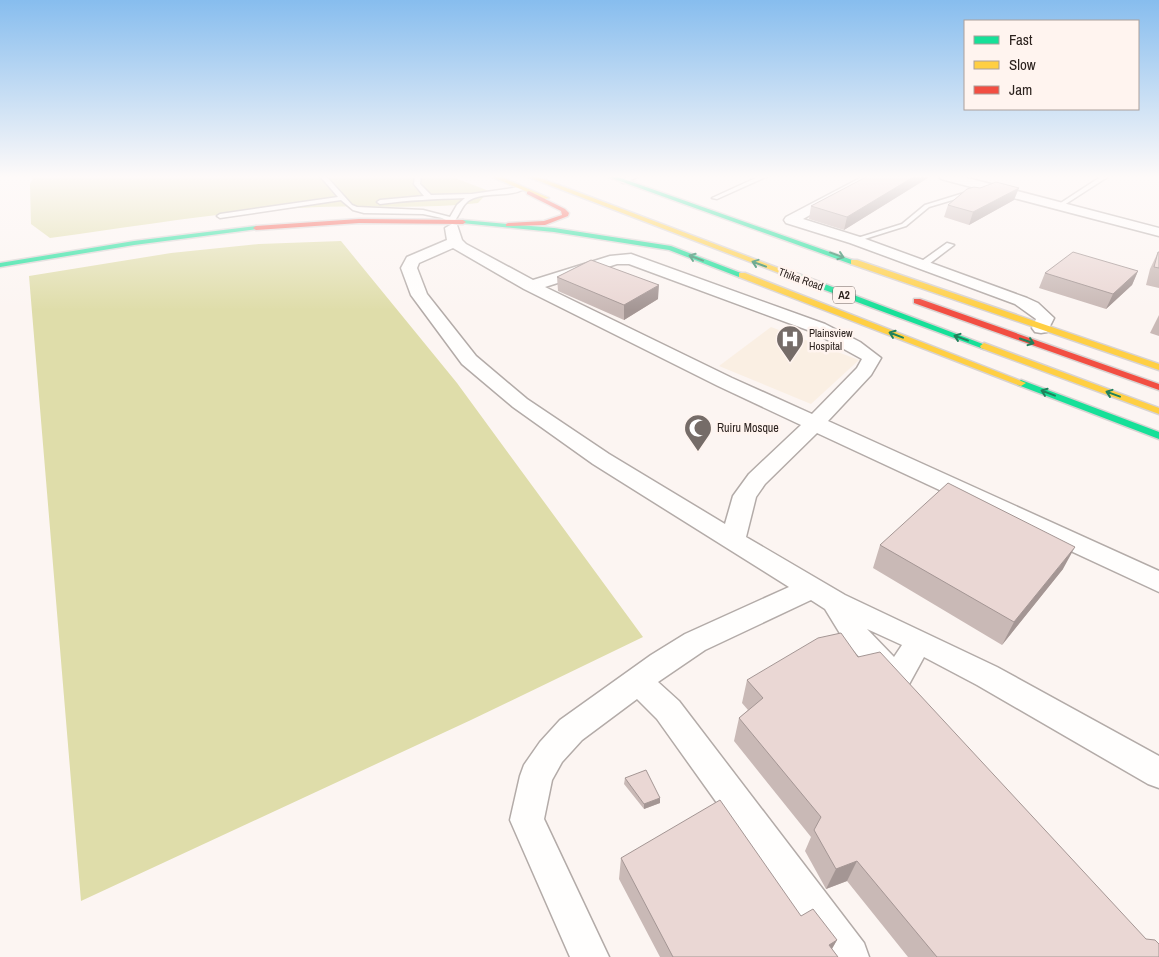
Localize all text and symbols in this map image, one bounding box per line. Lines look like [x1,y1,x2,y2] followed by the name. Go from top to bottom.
[964,20,1139,110] legend
[1009,29,1033,50] text: Fast
[1009,54,1036,75] text: Slow
[1009,79,1032,100] text: Jam
[828,251,844,261] one-way arrow
[689,252,704,262] one-way arrow
[752,258,767,268] one-way arrow
[777,264,825,294] street label: Thika Road
[833,286,855,304] road number: A2
[775,324,805,363] hospital icon: Plainsview Hospital
[809,326,853,353] place label: Plainsview Hospital
[889,330,904,339] one-way arrow
[954,333,969,342] one-way arrow
[1019,337,1034,346] one-way arrow
[1041,388,1056,397] one-way arrow
[1106,389,1121,398] one-way arrow
[683,413,713,452] mosque icon: Ruiru Mosque
[717,420,779,436] place label: Ruiru Mosque

